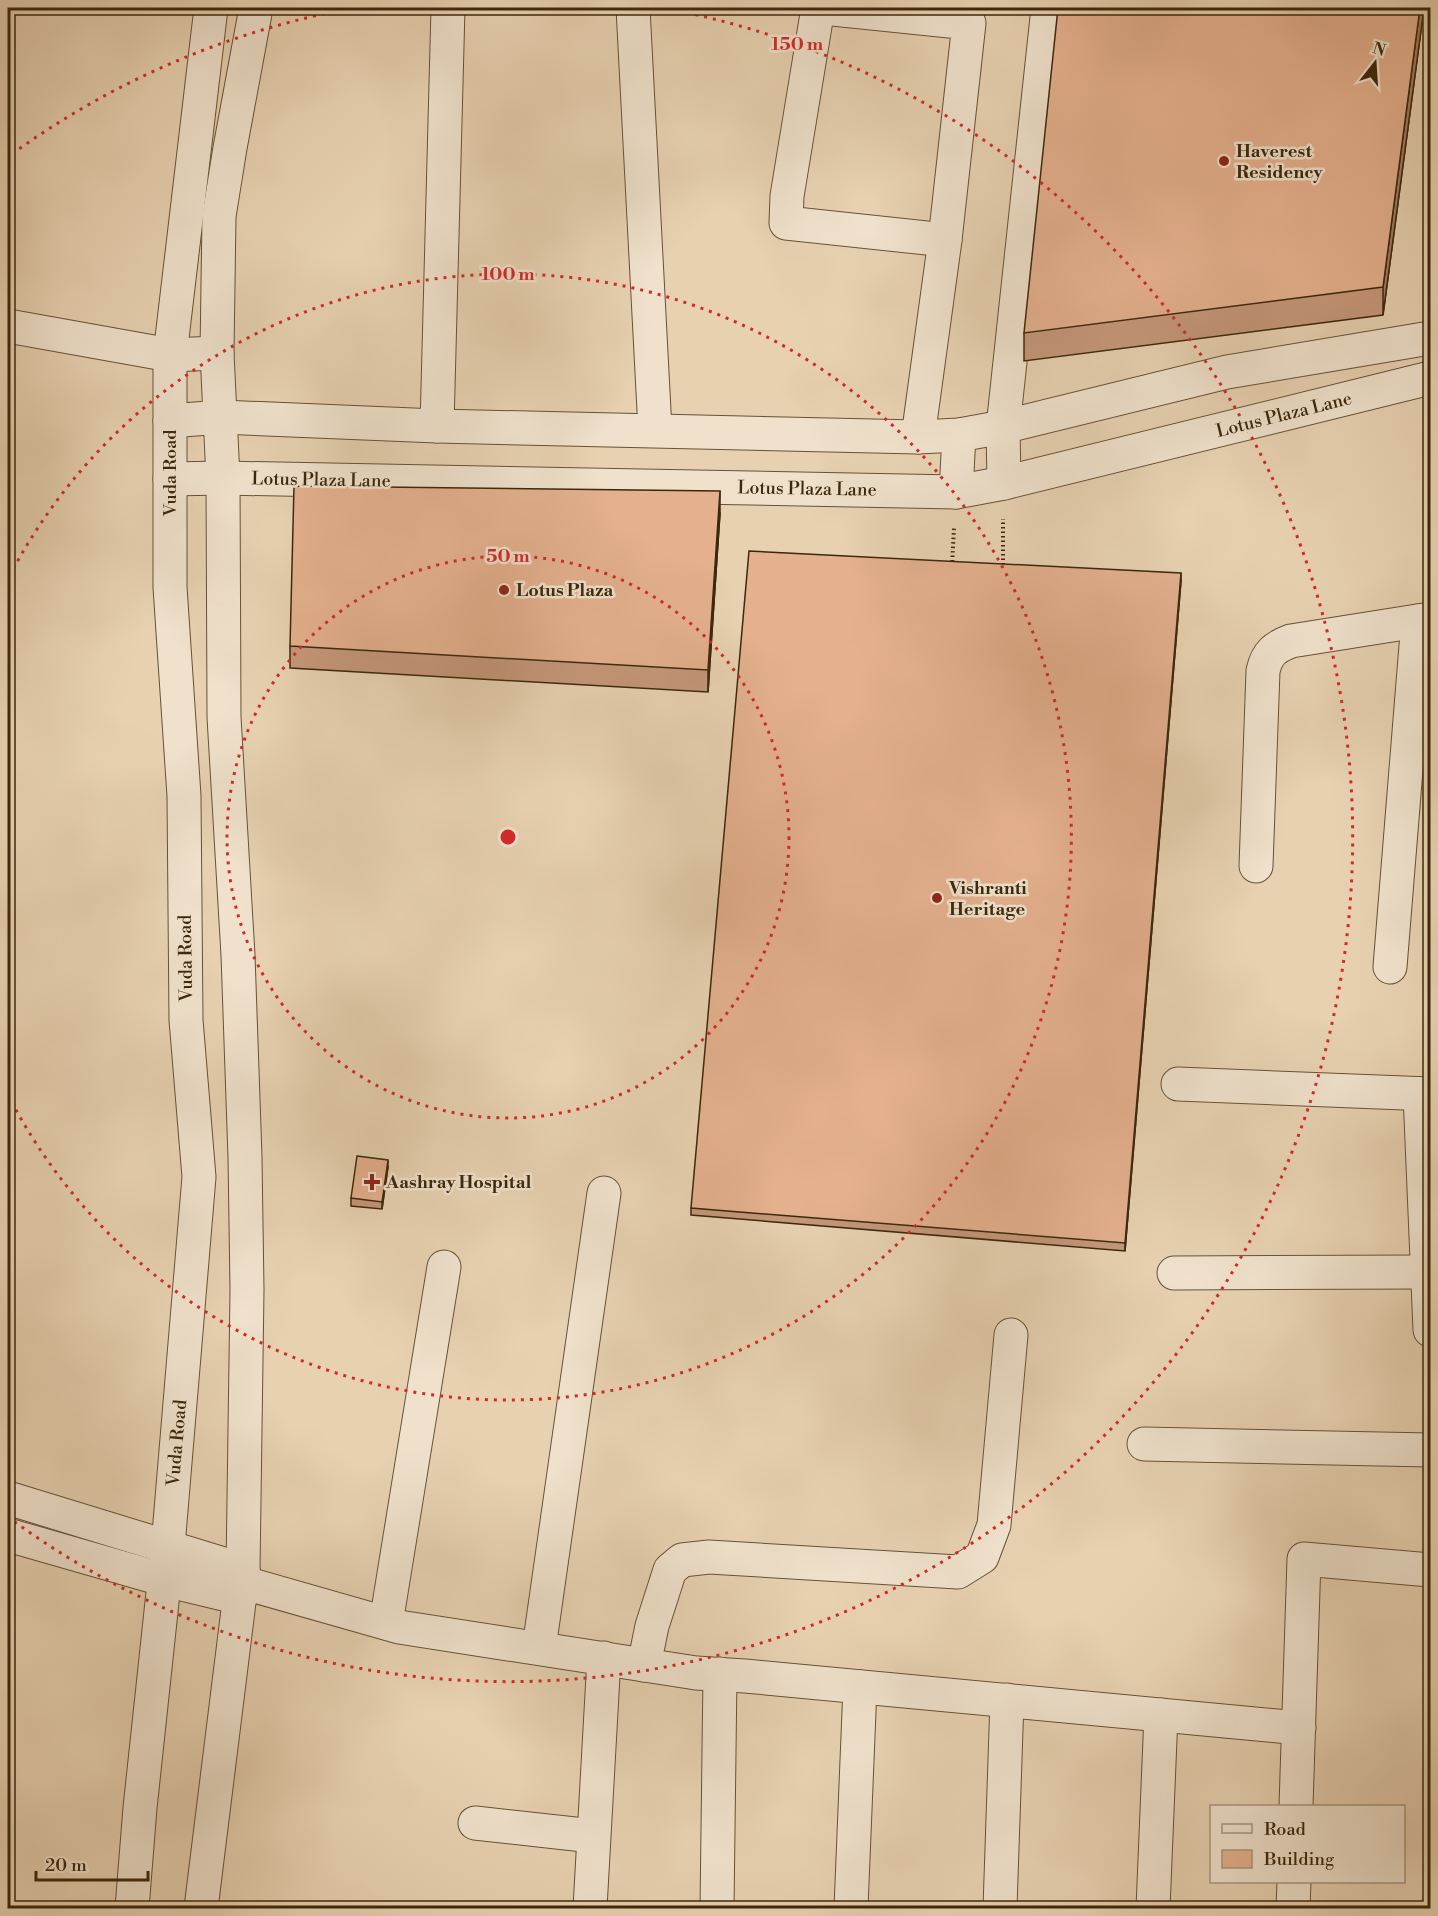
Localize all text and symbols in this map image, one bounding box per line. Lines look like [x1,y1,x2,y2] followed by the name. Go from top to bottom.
[771,33,824,56] text: 150 m
[1345,33,1405,93] north arrow
[1370,38,1388,61] text: N
[1236,140,1324,184] place label: Haverest Residency
[1217,154,1231,168] marker: Haverest Residency
[481,263,535,286] text: 100 m
[1214,387,1354,443] street label: Lotus Plaza Lane
[159,429,182,517] street label: Vuda Road
[251,467,391,493] street label: Lotus Plaza Lane
[737,476,877,502] street label: Lotus Plaza Lane
[486,545,530,568] text: 50 m
[516,579,614,602] place label: Lotus Plaza
[497,583,511,597] marker: Lotus Plaza
[498,827,518,847] centre of rings
[948,877,1027,921] place label: Vishranti Heritage
[930,891,944,905] marker: Vishranti Heritage
[174,914,198,1003] street label: Vuda Road
[385,1171,531,1194] place label: Aashray Hospital
[363,1173,381,1191] marker: Aashray Hospital
[162,1398,192,1488] street label: Vuda Road
[1210,1805,1405,1883] legend
[1264,1818,1307,1841] text: Road
[36,1844,148,1882] scale bar
[1263,1848,1335,1871] text: Building
[45,1854,87,1877] text: 20 m

